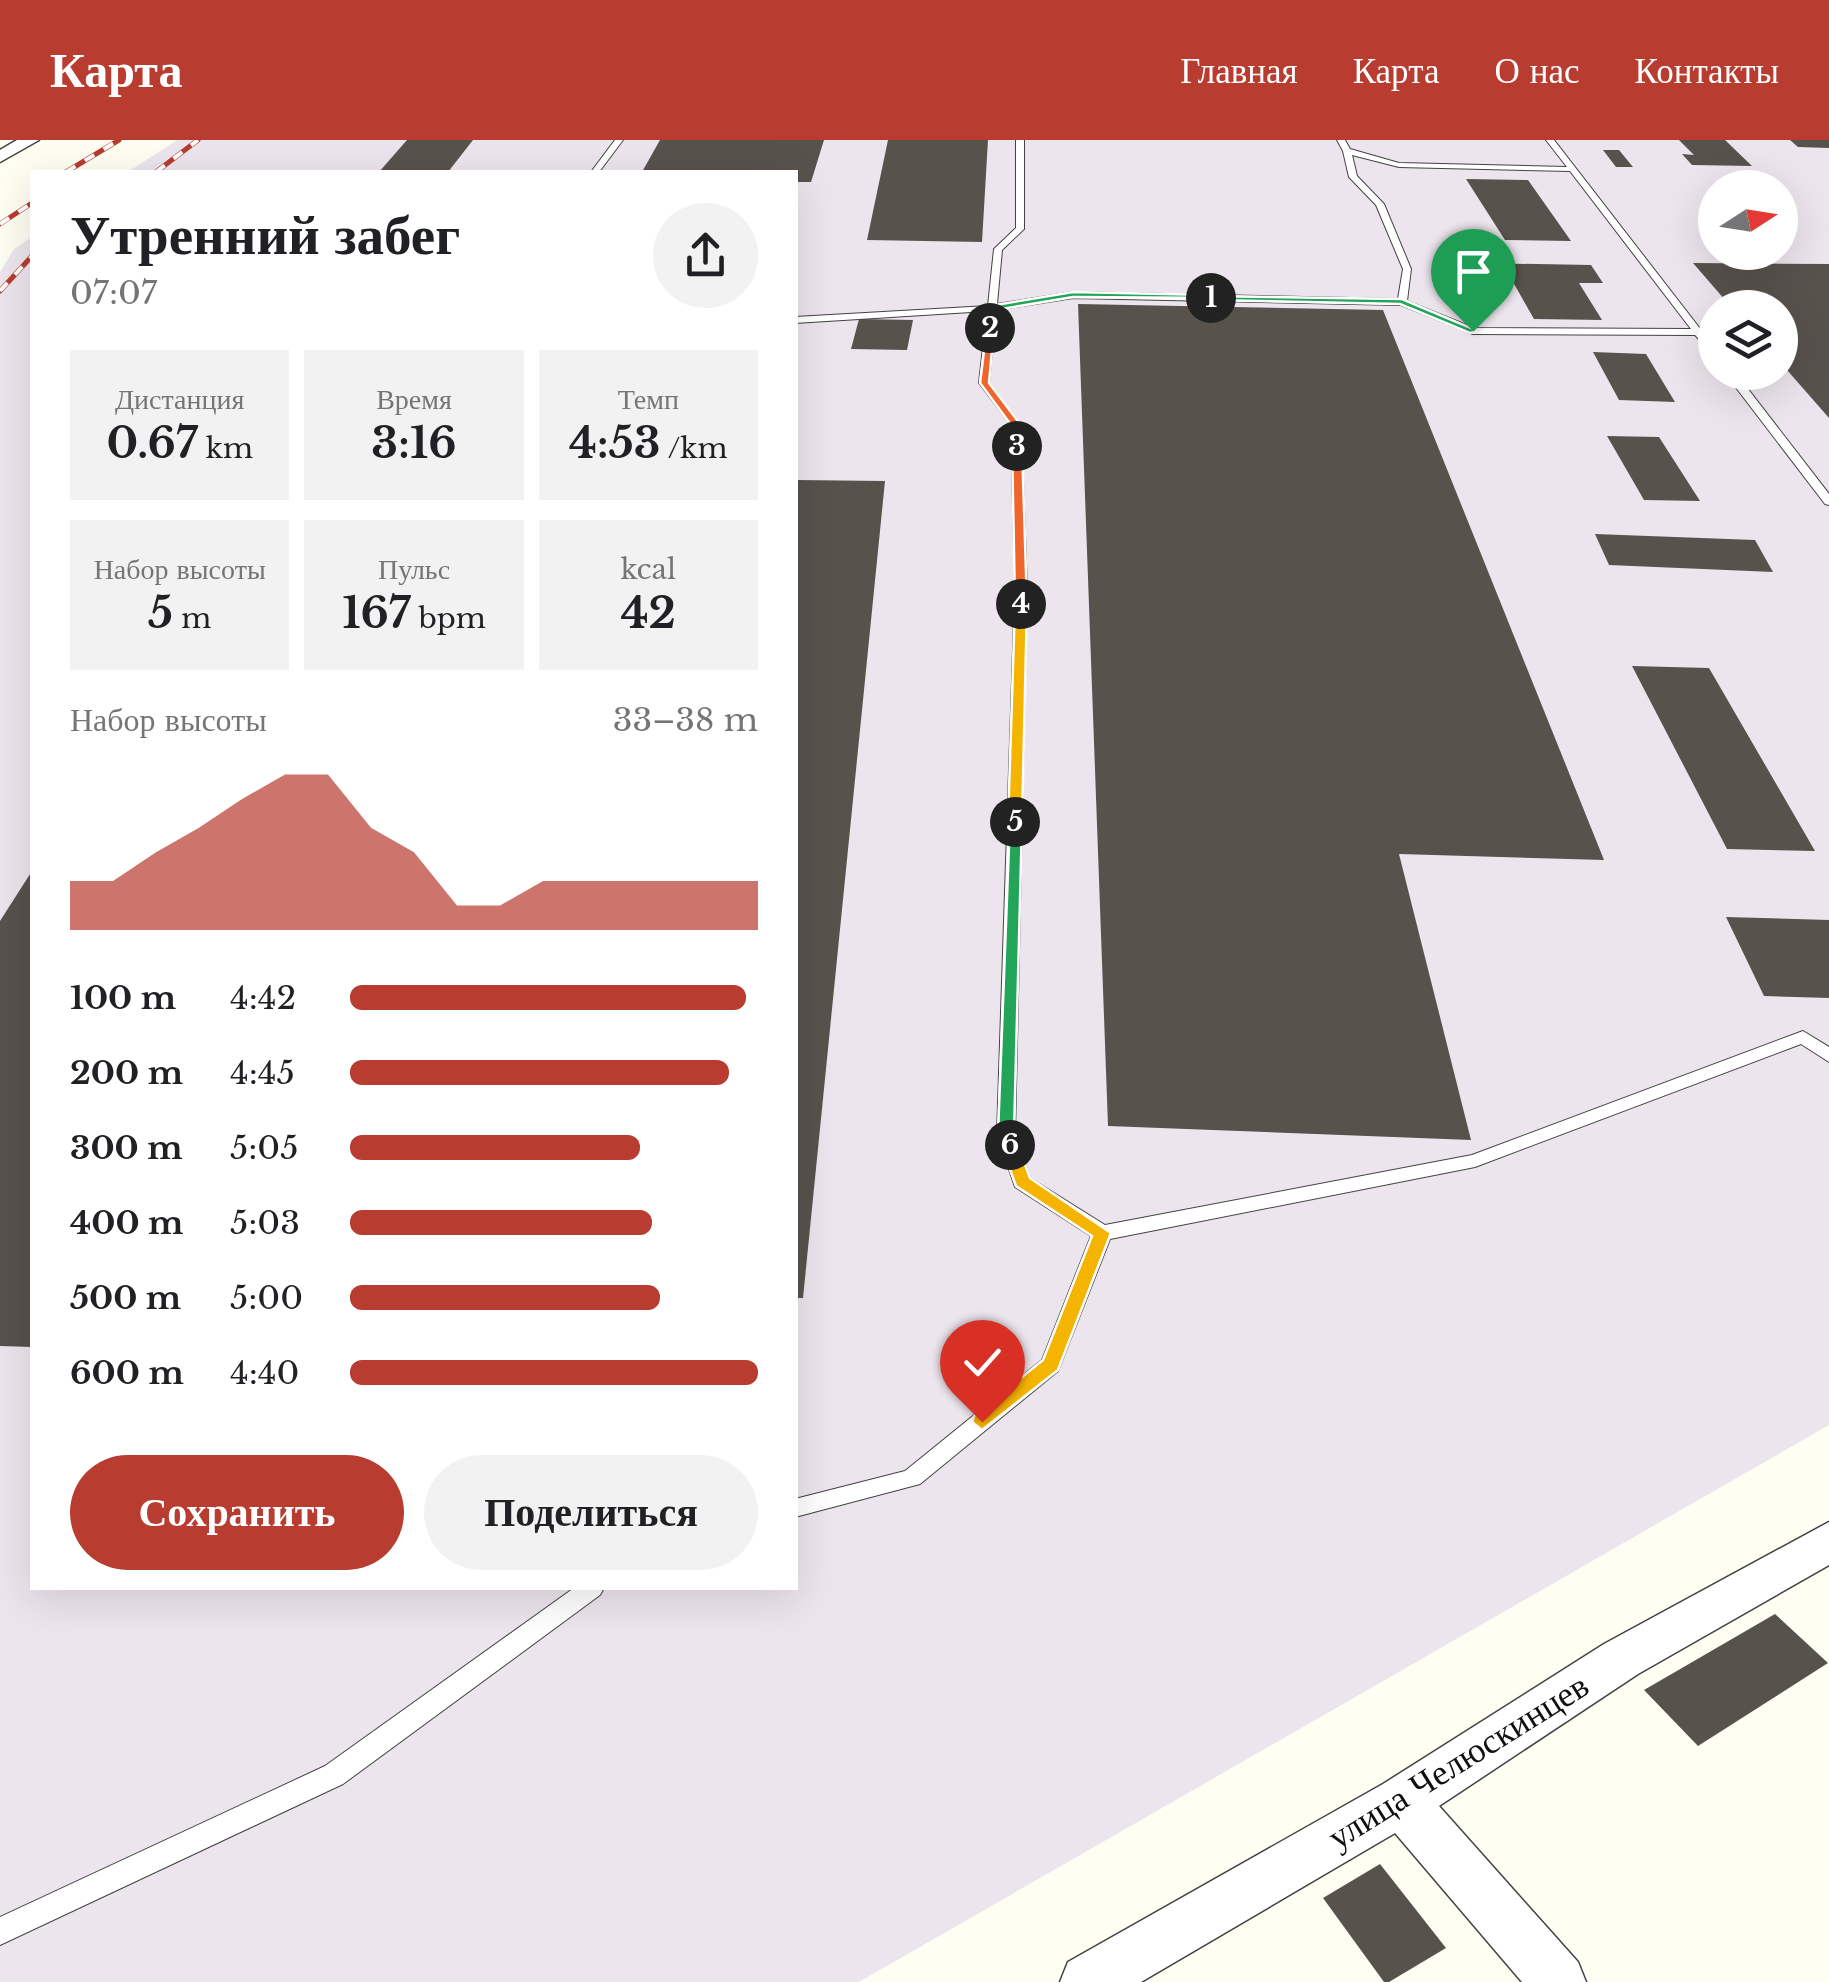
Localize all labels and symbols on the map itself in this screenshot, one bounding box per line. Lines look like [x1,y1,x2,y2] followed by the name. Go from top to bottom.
[1698,170,1798,270] north arrow
[1431,229,1516,332] pin
[1186,273,1236,323] pin: 1
[965,303,1015,353] pin: 2
[992,421,1042,471] pin: 3
[996,579,1046,629] pin: 4
[990,797,1040,847] pin: 5
[985,1120,1035,1170] pin: 6
[940,1320,1025,1423] pin
[1319,1663,1596,1858] street label: улица Челюскинцев

